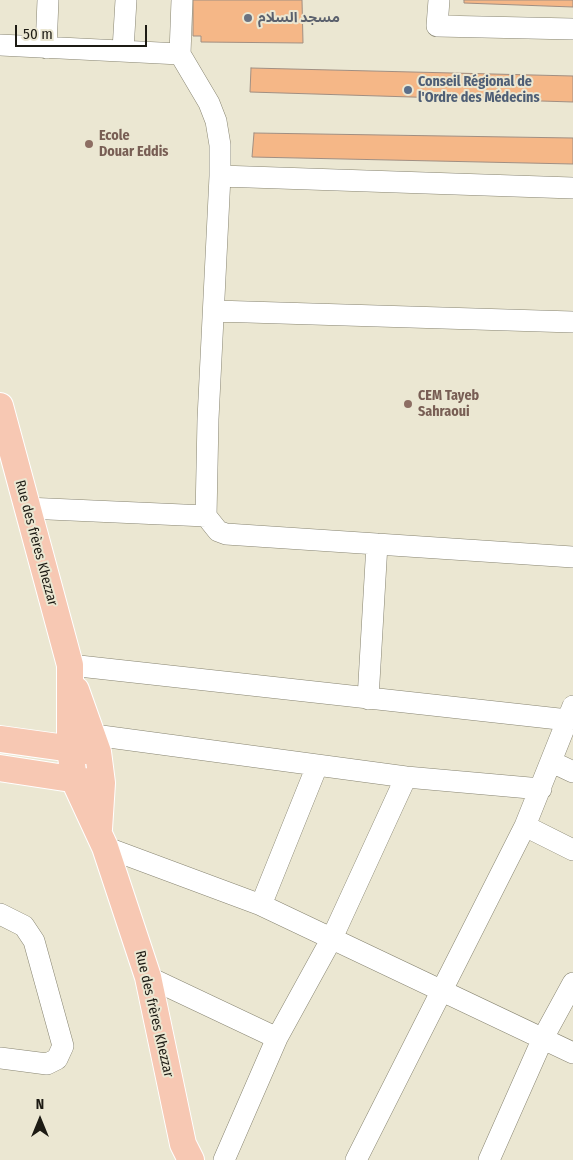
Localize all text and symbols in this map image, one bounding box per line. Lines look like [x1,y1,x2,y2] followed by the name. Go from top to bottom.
[258,10,340,26] place label: مسجد السلام
[242,12,254,24] marker: مسجد السلام
[18,15,150,47] scale bar
[23,25,53,43] text: 50 m
[418,74,540,106] place label: Conseil Régional de l'Ordre des Médecins
[402,84,414,96] marker: Conseil Régional de l'Ordre des Médecins
[99,128,168,160] place label: Ecole Douar Eddis
[83,138,95,150] marker: Ecole Douar Eddis
[418,388,479,421] place label: CEM Tayeb Sahraoui
[402,398,414,410] marker: CEM Tayeb Sahraoui
[11,478,61,608] street label: Rue des frères Khezzar
[131,949,177,1079] street label: Rue des frères Khezzar
[15,1095,65,1145] north arrow
[36,1096,44,1113] text: N

